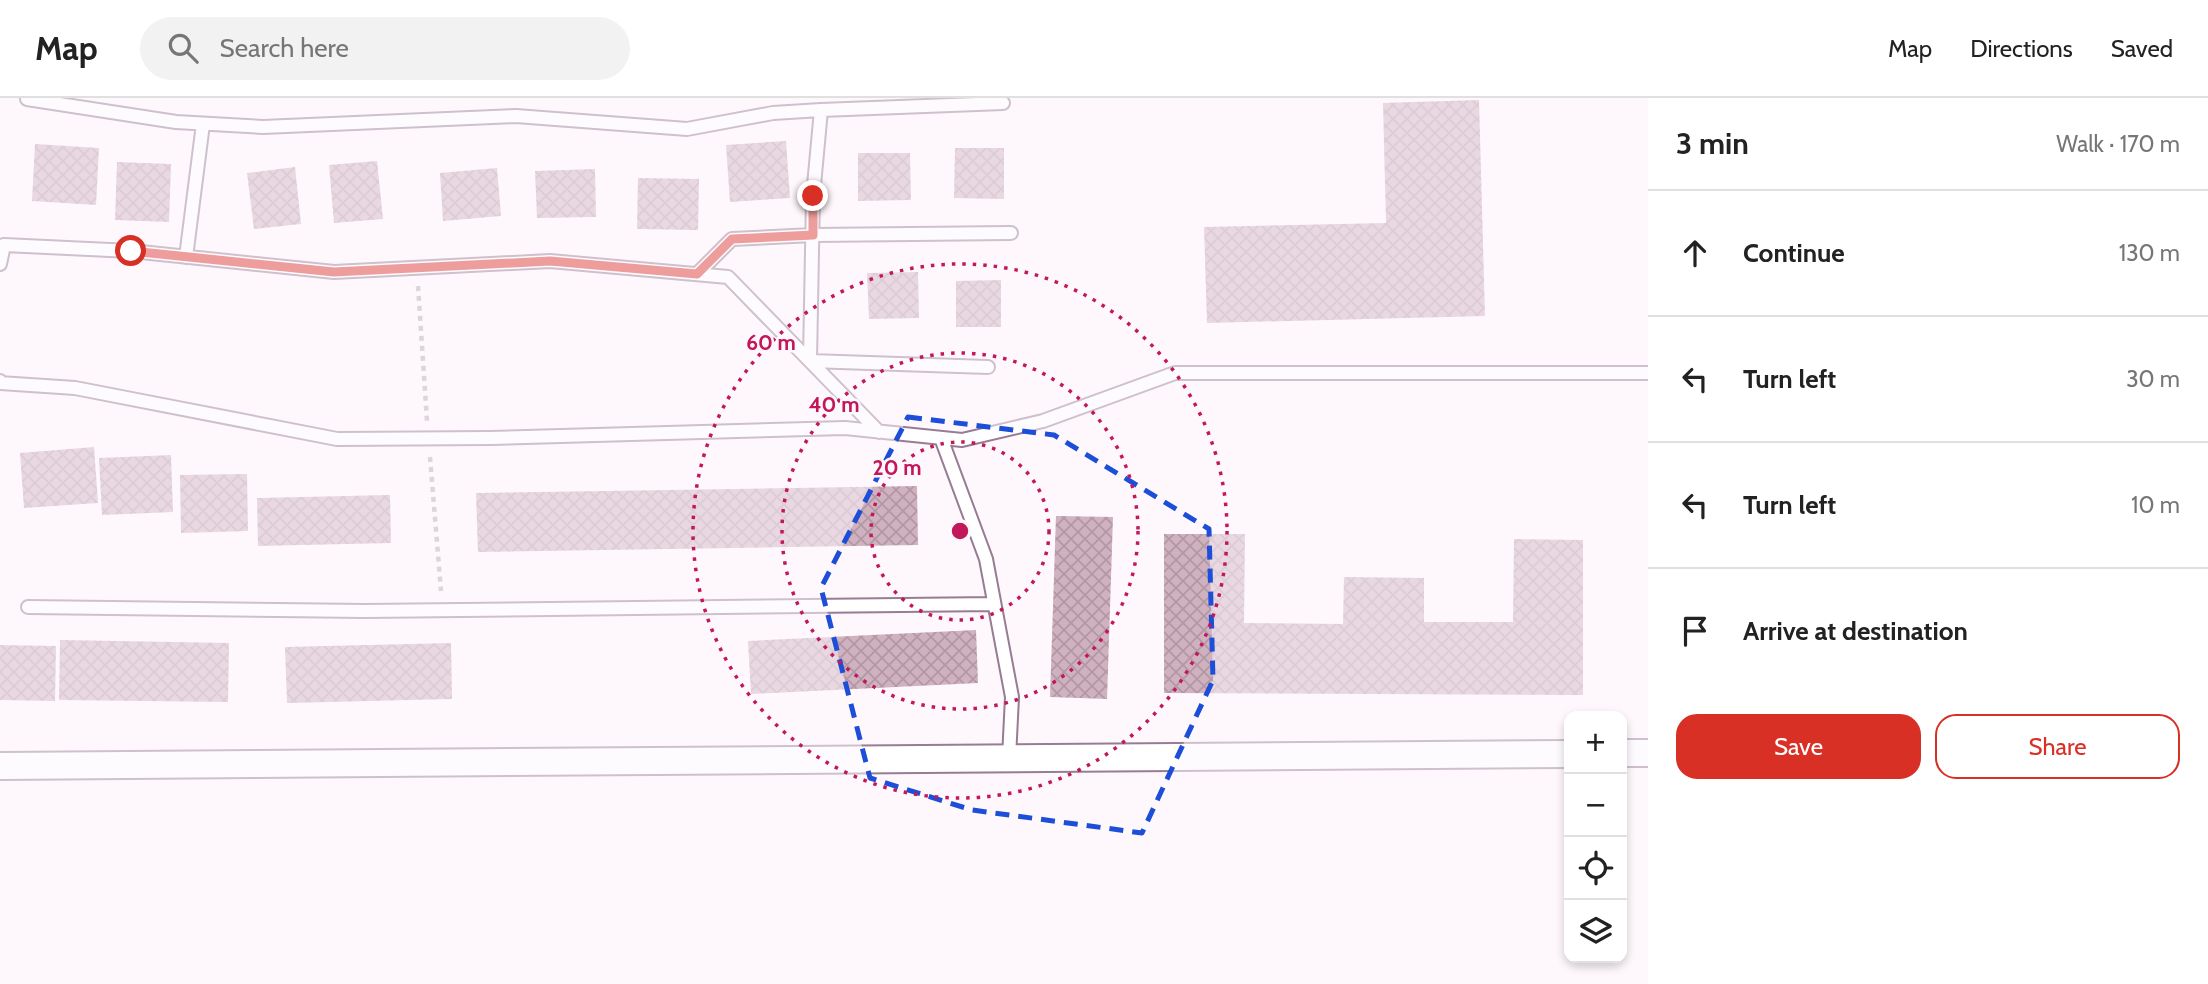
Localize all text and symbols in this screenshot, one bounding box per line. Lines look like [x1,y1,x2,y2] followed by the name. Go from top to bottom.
[140,17,630,80] search box
[35,28,98,68] text: Map
[164,29,202,67] icon: search
[220,32,349,64] text: Search here
[1888,34,1932,63] text: Map
[1970,34,2073,63] text: Directions
[2111,34,2173,63] text: Saved
[1676,125,1749,162] text: 3 min
[2056,130,2180,158] text: Walk · 170 m
[797,180,828,211] route end
[1676,234,1714,272] icon: ahead
[115,235,146,266] route start
[1743,237,1845,269] text: Continue
[2119,239,2180,267] text: 130 m
[746,330,796,355] text: 60 m
[1676,360,1714,398] icon: left
[1743,363,1836,395] text: Turn left
[2126,365,2180,393] text: 30 m
[809,392,859,417] text: 40 m
[873,455,921,480] text: 20 m
[1676,486,1714,524] icon: left
[1743,489,1836,521] text: Turn left
[2131,491,2180,519] text: 10 m
[948,519,972,543] centre of rings
[1676,612,1714,650] icon: arrive
[1743,615,1968,647] text: Arrive at destination
[1564,711,1627,963] map controls
[1564,711,1627,774] button: +
[1676,714,1921,779] button: Save
[1935,714,2180,779] button: Share
[1564,774,1627,837] button: −
[1564,837,1627,900] button: locate
[1564,900,1627,963] button: layers

